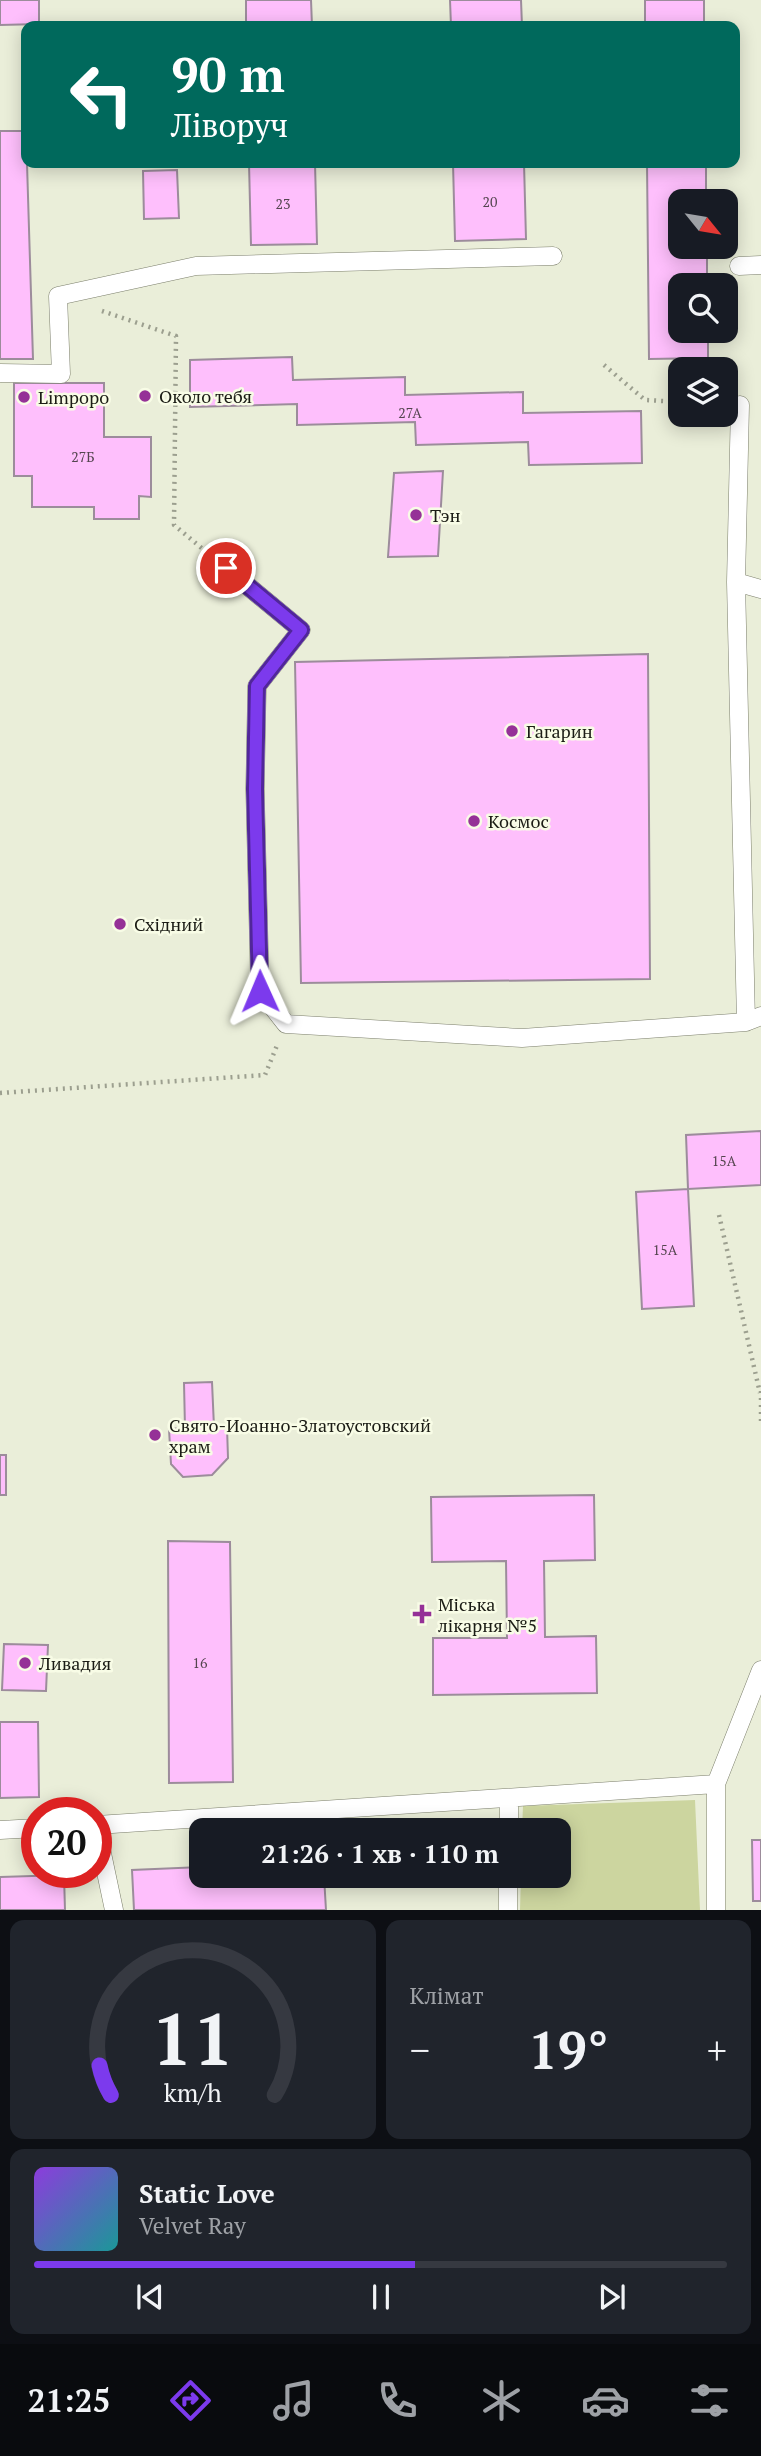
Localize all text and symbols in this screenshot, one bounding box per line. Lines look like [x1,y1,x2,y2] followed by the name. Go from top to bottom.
[171,41,285,106] text: 90 m
[56,49,147,140] icon: left
[171,104,288,146] text: Ліворуч
[668,189,738,259] north arrow
[668,189,738,427] map controls
[483,192,497,211] house number: 20
[276,194,290,213] house number: 23
[668,273,738,343] button: search
[668,357,738,427] button: layers
[159,384,252,408] place label: Около тебя
[38,385,109,409] place label: Limpopo
[137,388,153,404] marker: Около тебя
[16,389,32,405] marker: Limpopo
[398,403,422,422] house number: 27А
[71,447,95,466] house number: 27Б
[430,503,460,527] place label: Тэн
[408,507,424,523] marker: Тэн
[196,538,256,598] pin
[207,549,245,587] icon: arrive
[526,719,593,743] place label: Гагарин
[504,723,520,739] marker: Гагарин
[488,809,549,833] place label: Космос
[466,813,482,829] marker: Космос
[134,912,203,936] place label: Східний
[112,916,128,932] marker: Східний
[223,954,297,1028] position arrow
[712,1151,737,1170] house number: 15А
[653,1240,678,1259] house number: 15А
[169,1413,431,1458] place label: Свято-Иоанно-Златоустовский храм
[147,1427,163,1443] marker: Свято-Иоанно-Златоустовский храм
[438,1592,537,1637] place label: Міська лікарня №5
[412,1604,432,1624] marker: Міська лікарня №5
[38,1651,111,1675] place label: Ливадия
[193,1653,208,1672] house number: 16
[17,1655,33,1671] marker: Ливадия
[21,1797,112,1888] speed limit sign: 20
[261,1836,499,1870] text: 21:26 · 1 хв · 110 m
[410,1980,484,2011] text: Клімат
[152,1990,234,2087] text: 11
[528,2015,608,2084] text: 19°
[410,2025,430,2075] text: −
[707,2025,727,2075] text: +
[164,2076,222,2109] text: km/h
[139,2176,275,2210] text: Static Love
[139,2210,246,2241] text: Velvet Ray
[131,2278,169,2316] icon: previous
[362,2278,400,2316] icon: pause
[593,2278,631,2316] icon: next
[166,2376,215,2425] icon: directions
[269,2376,318,2425] icon: music
[373,2376,422,2425] icon: phone
[477,2376,526,2425] icon: climate
[581,2376,630,2425] icon: car
[685,2376,734,2425] icon: filters
[27,2379,111,2421] text: 21:25

